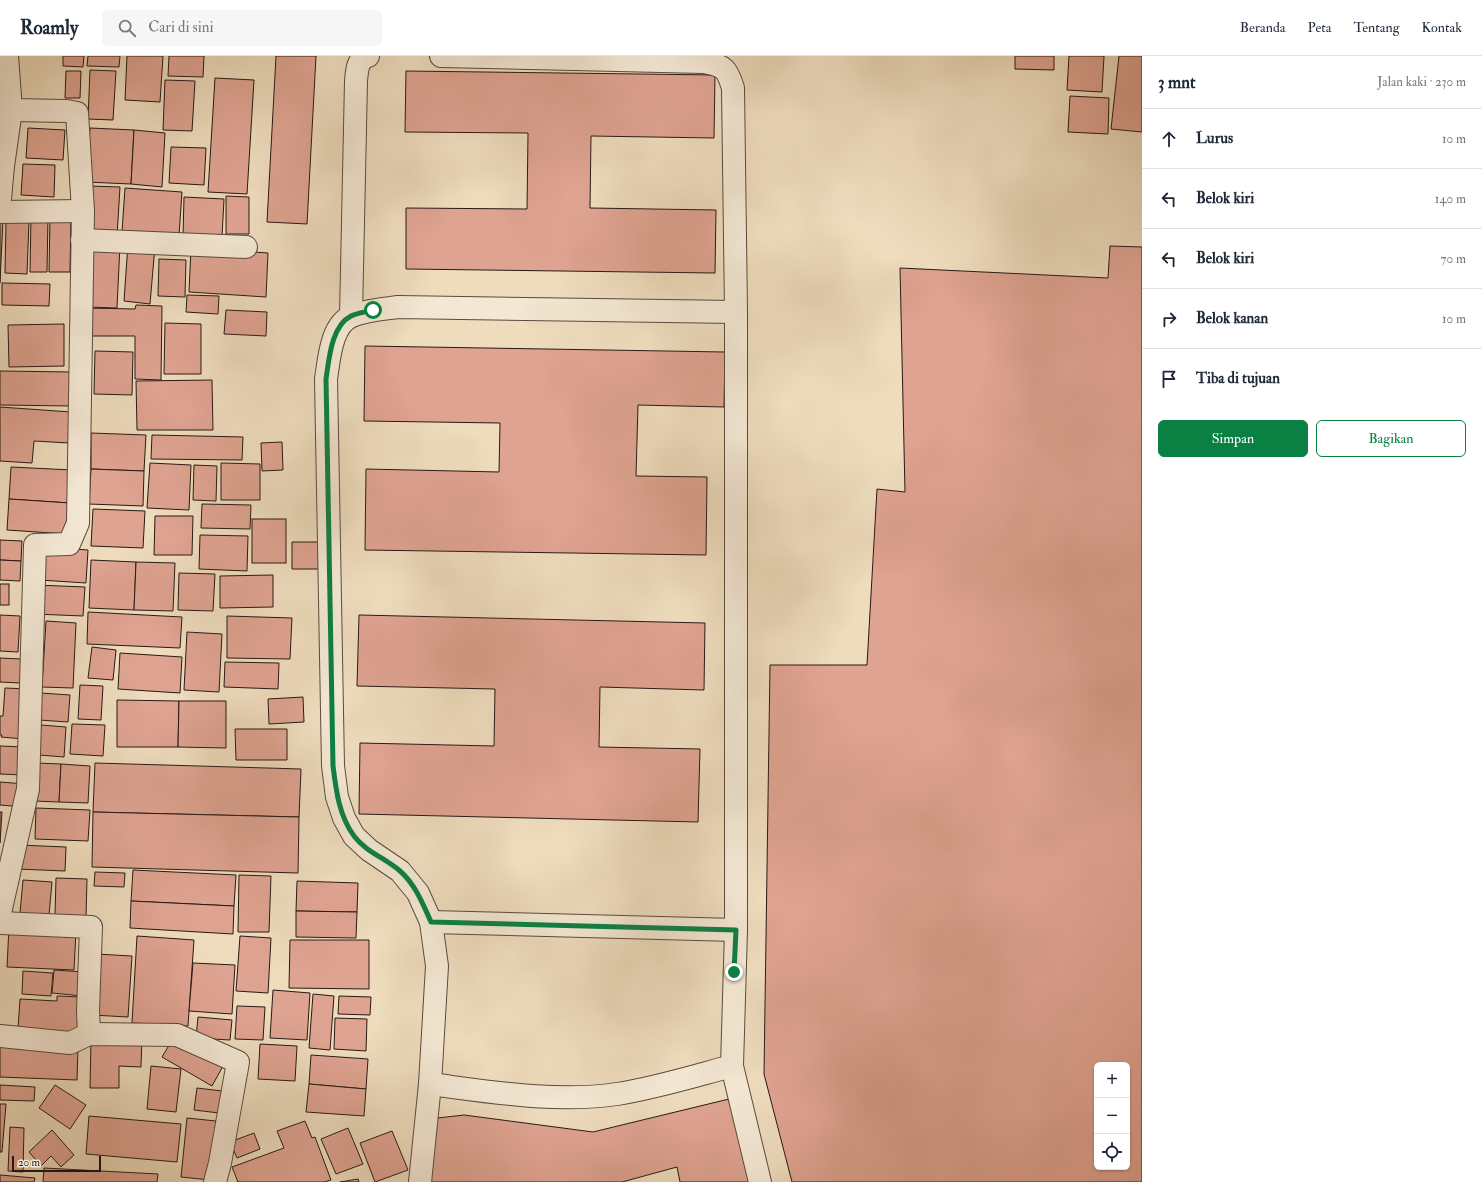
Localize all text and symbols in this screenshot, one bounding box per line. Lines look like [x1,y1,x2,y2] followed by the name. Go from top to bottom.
[102,10,382,46] search box
[20,16,78,40] text: Roamly
[116,17,138,39] icon: search
[148,18,213,37] text: Cari di sini
[1240,19,1286,36] text: Beranda
[1308,19,1332,36] text: Peta
[1354,19,1400,36] text: Tentang
[1422,19,1462,36] text: Kontak
[1158,72,1195,93] text: 3 mnt
[1377,74,1466,90] text: Jalan kaki · 230 m
[1158,128,1180,150] icon: ahead
[1196,129,1233,148] text: Lurus
[1442,131,1466,147] text: 10 m
[1158,188,1180,210] icon: left
[1196,189,1254,208] text: Belok kiri
[1435,191,1466,207] text: 140 m
[1158,248,1180,270] icon: left
[1196,249,1254,268] text: Belok kiri
[1441,251,1466,267] text: 70 m
[364,301,382,319] route start
[1158,308,1180,330] icon: right
[1196,309,1268,328] text: Belok kanan
[1442,311,1466,327] text: 10 m
[1158,368,1180,390] icon: arrive
[1196,369,1280,388] text: Tiba di tujuan
[1158,420,1308,457] button: Simpan
[1316,420,1466,457] button: Bagikan
[725,963,743,981] route end
[1094,1062,1130,1170] map controls
[1094,1062,1130,1098] button: +
[1094,1098,1130,1134] button: −
[1094,1134,1130,1170] button: locate
[12,1154,101,1173] scale bar
[18,1156,40,1169] text: 20 m

